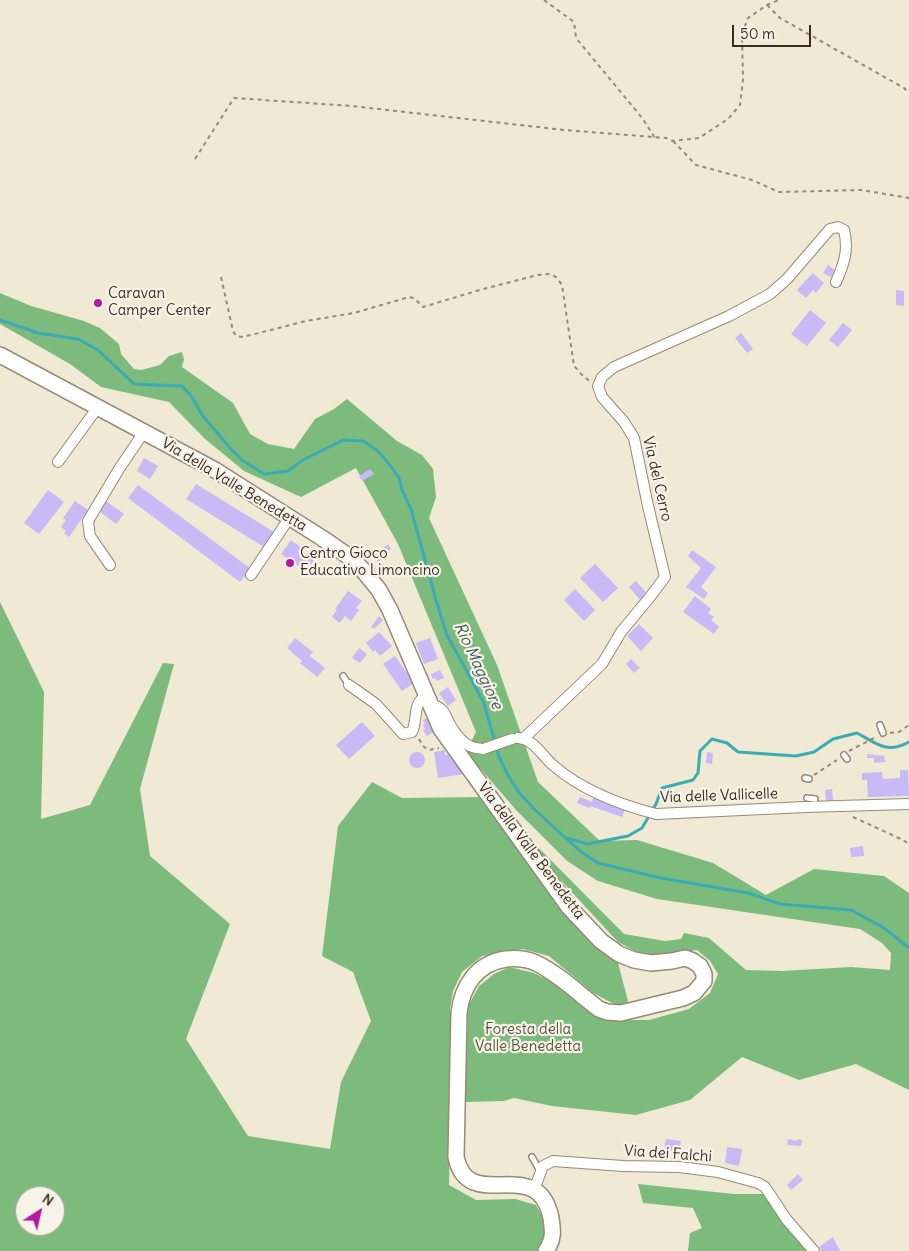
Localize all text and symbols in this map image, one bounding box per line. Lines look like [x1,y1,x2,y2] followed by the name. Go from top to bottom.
[734,15,813,47] scale bar
[740,24,775,43] text: 50 m
[108,285,211,320] place label: Caravan Camper Center
[92,297,104,309] marker: Caravan Camper Center
[158,434,310,536] street label: Via della Valle Benedetta
[638,435,676,523] street label: Via del Cerro
[300,545,440,580] place label: Centro Gioco Educativo Limoncino
[284,557,296,569] marker: Centro Gioco Educativo Limoncino
[450,620,506,712] water label: Rio Maggiore
[474,779,588,923] street label: Via della Valle Benedetta
[660,785,778,807] street label: Via delle Vallicelle
[475,1021,581,1056] park label: Foresta della Valle Benedetta
[623,1142,713,1166] street label: Via dei Falchi
[15,1186,65,1236] north arrow
[39,1189,57,1210] text: N

